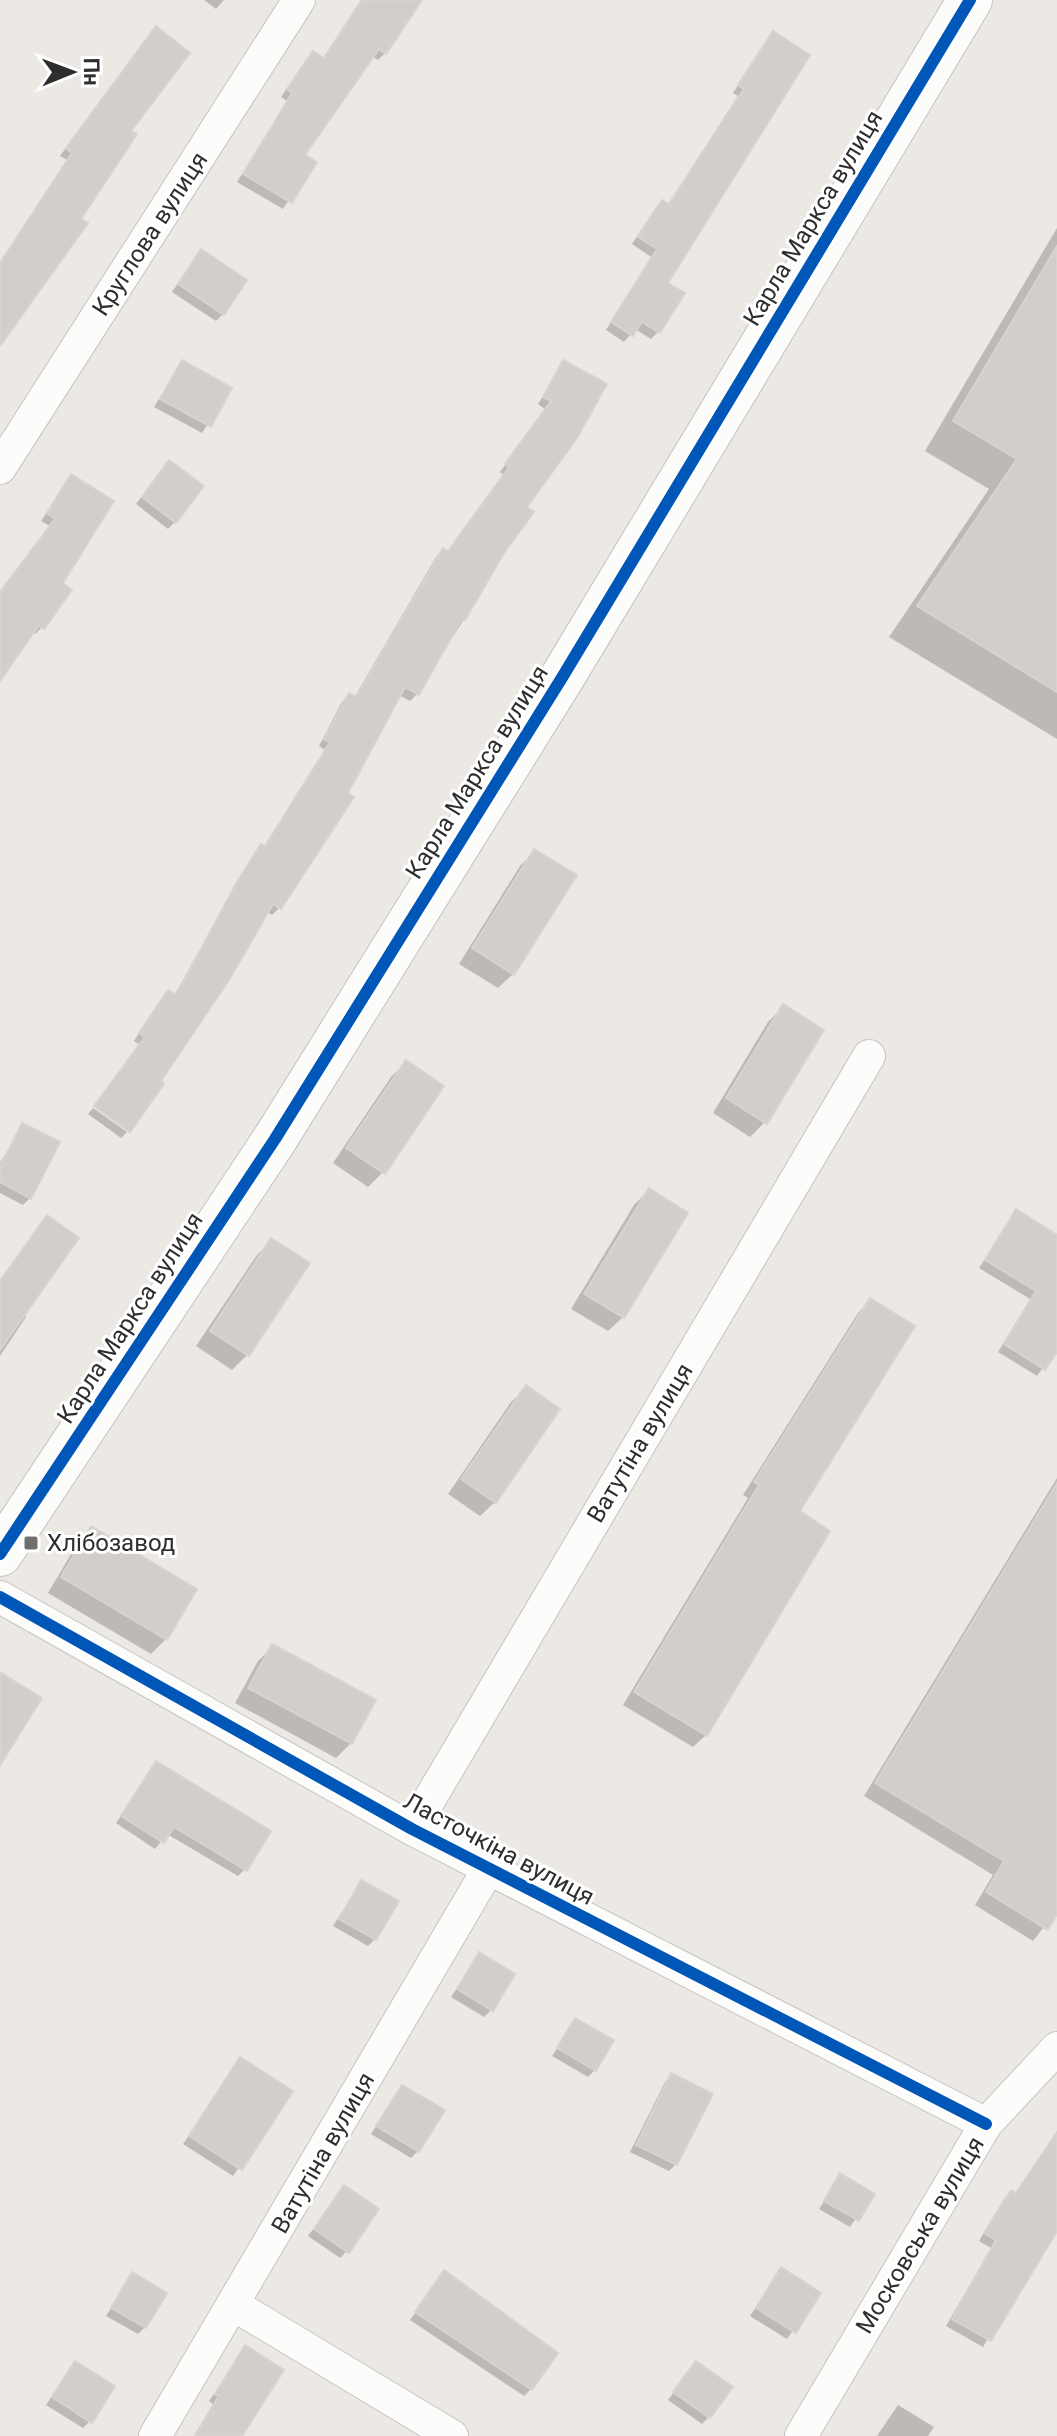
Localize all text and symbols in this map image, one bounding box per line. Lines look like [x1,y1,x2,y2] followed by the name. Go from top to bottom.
[32,32,112,112] north arrow
[79,57,104,86] text: Пн
[738,105,888,331] street label: Карла Маркса вулиця
[87,147,213,321] street label: Круглова вулиця
[400,660,554,884] street label: Карла Маркса вулиця
[51,1207,209,1429] street label: Карла Маркса вулиця
[581,1358,699,1528] street label: Ватутіна вулиця
[47,1529,175,1557] place label: Хлібозавод
[22,1534,40,1552] marker: Хлібозавод
[399,1787,599,1911] street label: Ласточкіна вулиця
[266,2068,380,2238] street label: Ватутіна вулиця
[850,2132,990,2338] street label: Московська вулиця

